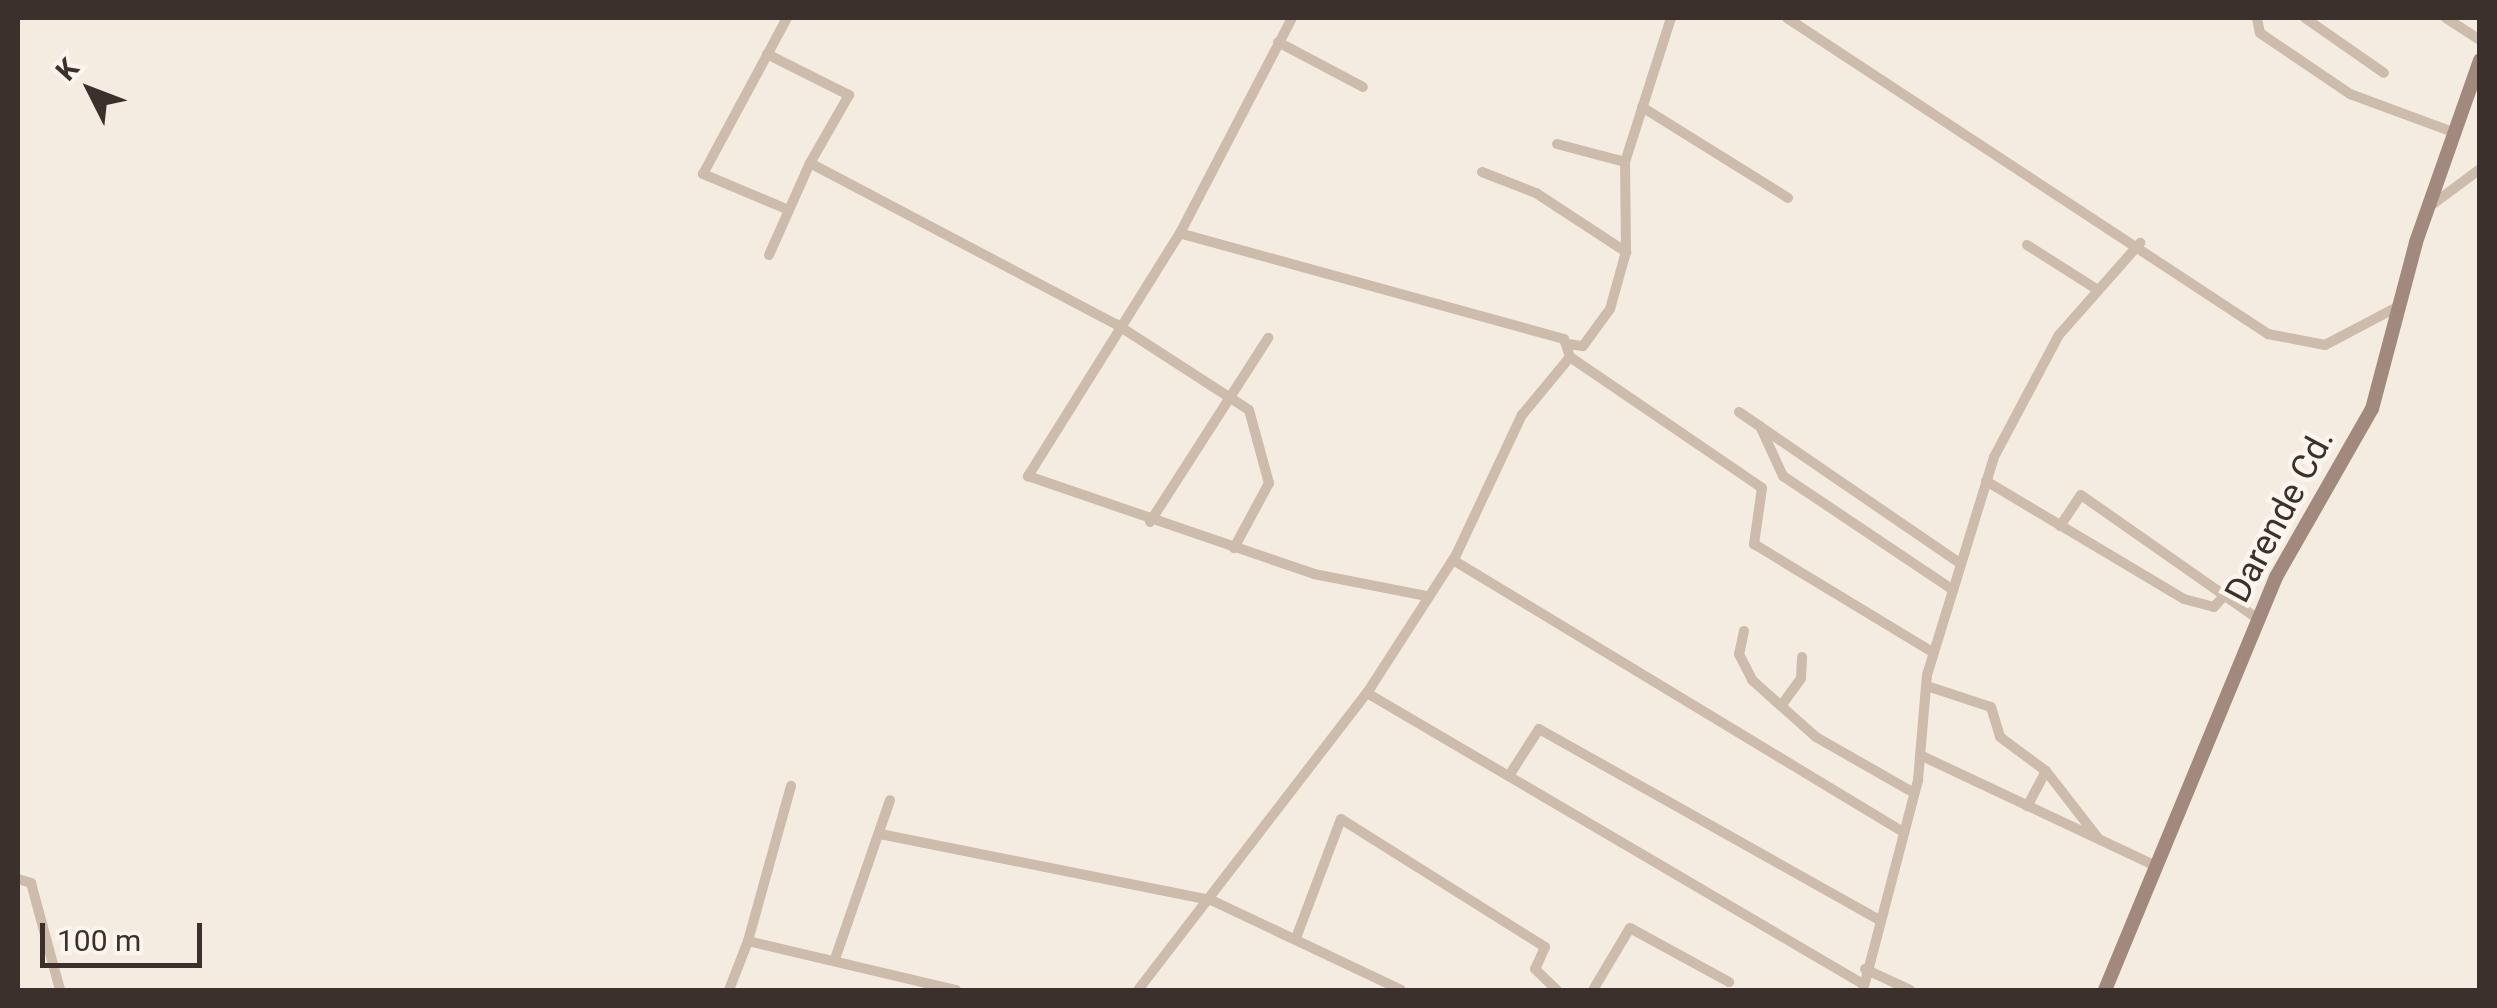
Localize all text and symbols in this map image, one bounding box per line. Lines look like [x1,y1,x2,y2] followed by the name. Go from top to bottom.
[40,40,140,140] north arrow
[49,52,86,87] text: K
[2217,422,2343,610] street label: Darende Cd.
[45,903,208,965] scale bar
[57,923,141,958] text: 100 m

